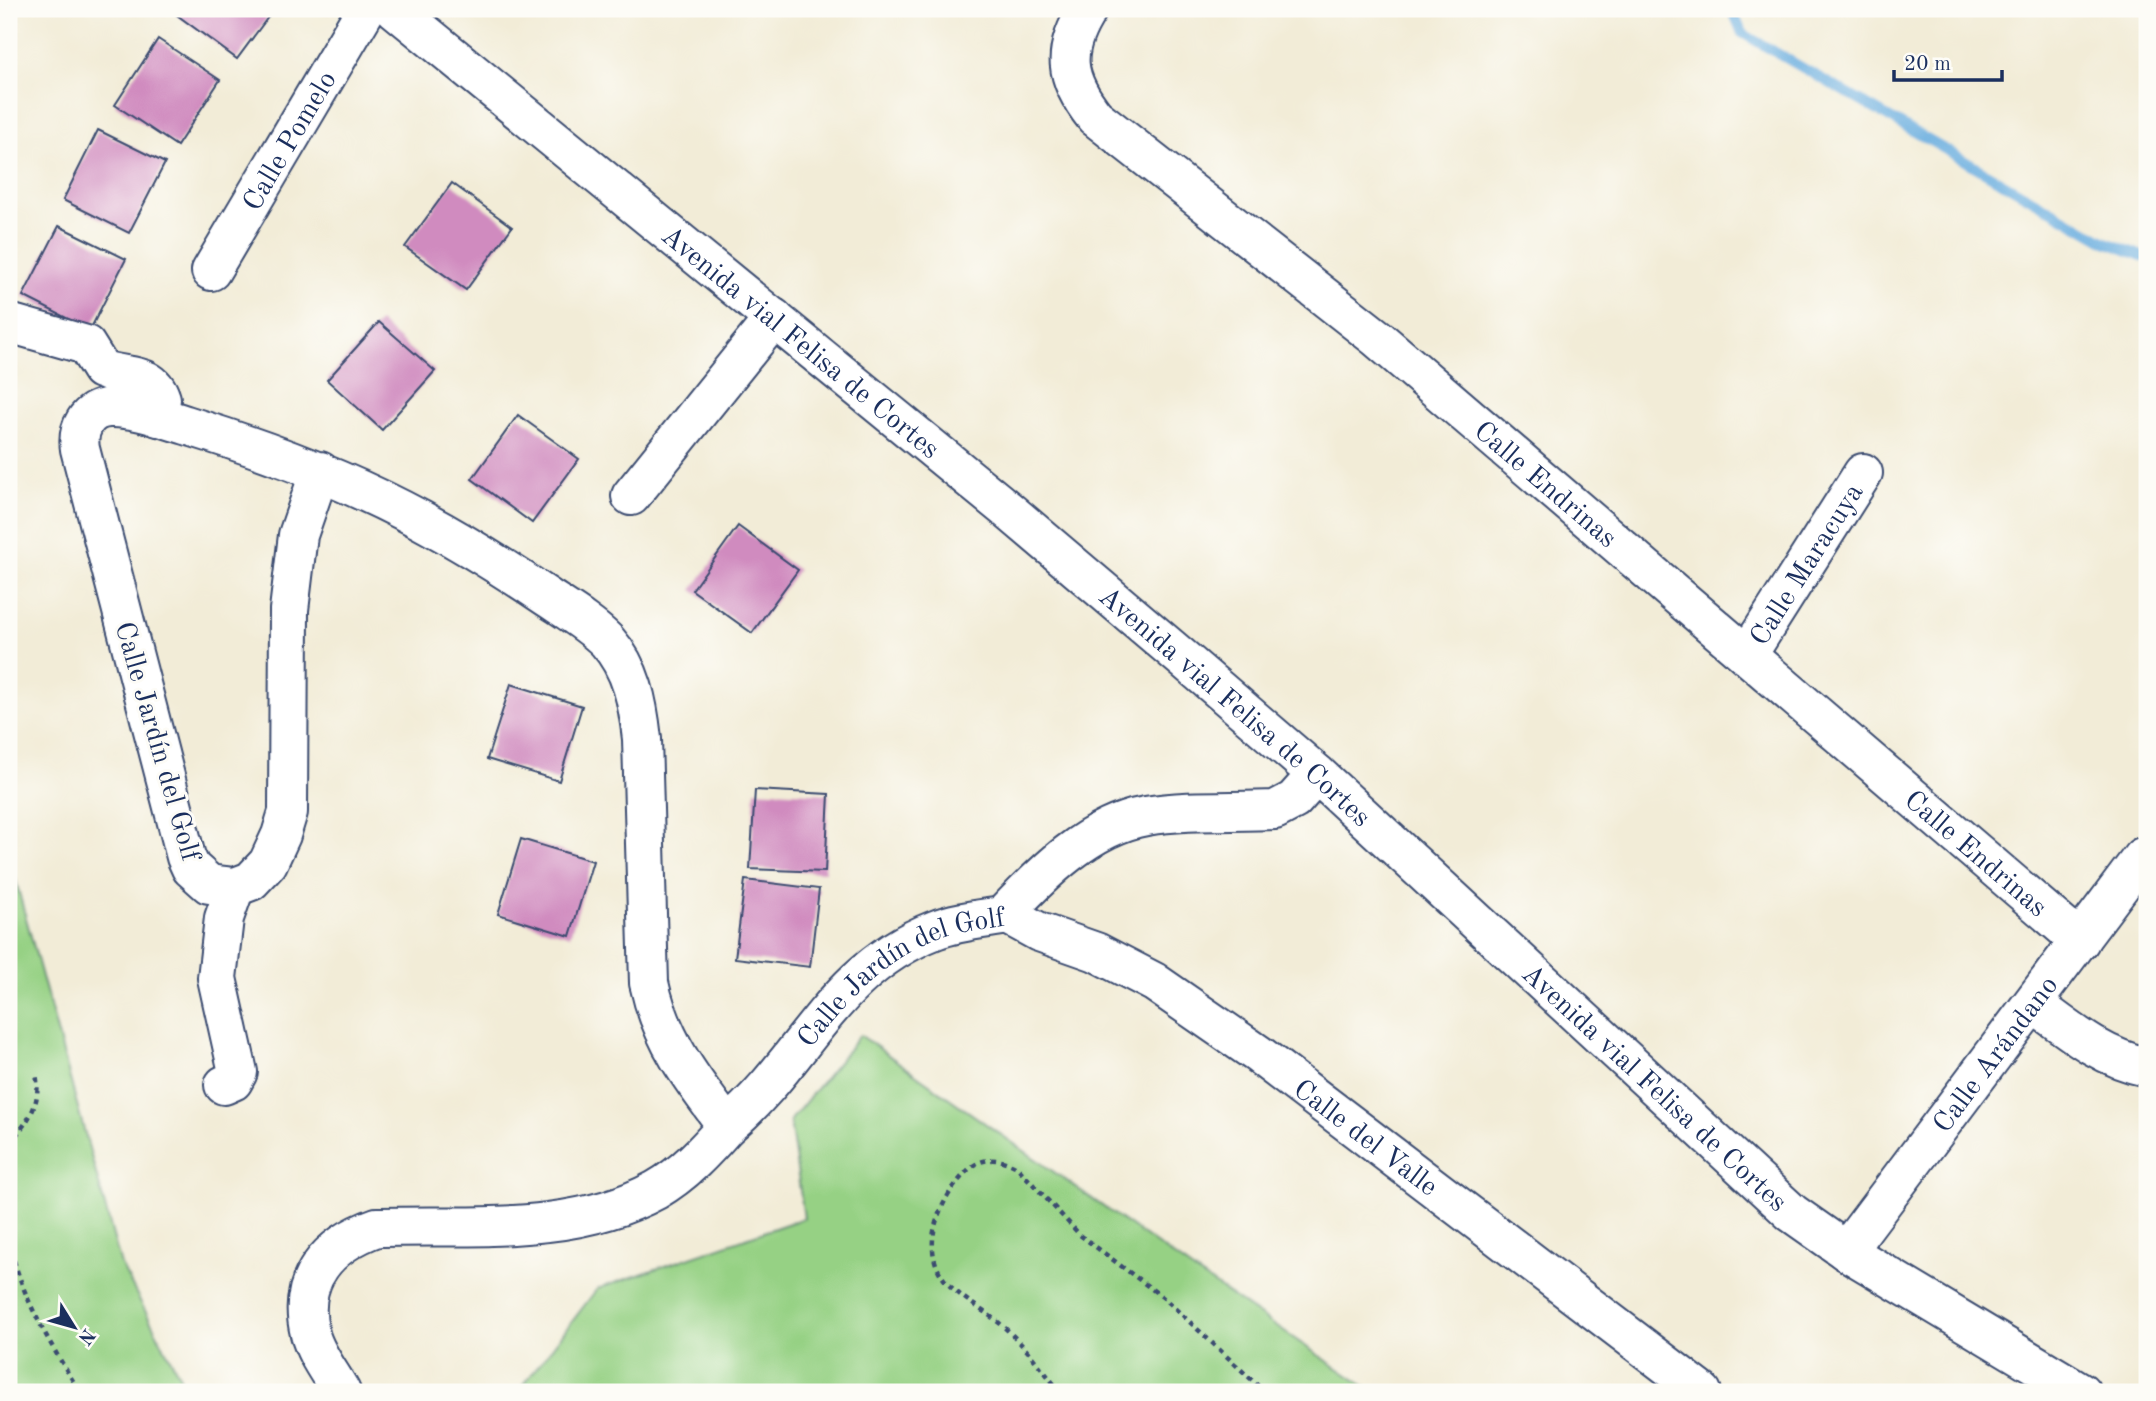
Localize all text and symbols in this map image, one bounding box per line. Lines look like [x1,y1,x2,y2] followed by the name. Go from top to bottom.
[1894,38,2002,82] scale bar
[1904,54,1951,75] text: 20 m
[239,67,343,216] street label: Calle Pomelo
[655,222,944,465] street label: Avenida vial Felisa de Cortes
[1468,417,1621,554] street label: Calle Endrinas
[1746,479,1870,651] street label: Calle Maracuya
[1093,583,1375,833] street label: Avenida vial Felisa de Cortes
[109,619,204,866] street label: Calle Jardín del Golf
[1898,786,2051,923] street label: Calle Endrinas
[794,904,1009,1053] street label: Calle Jardín del Golf
[1515,960,1791,1218] street label: Avenida vial Felisa de Cortes
[1929,972,2064,1139] street label: Calle Arándano
[1288,1076,1442,1202] street label: Calle del Valle
[38,1292,108,1362] north arrow
[73,1324,98,1348] text: N

